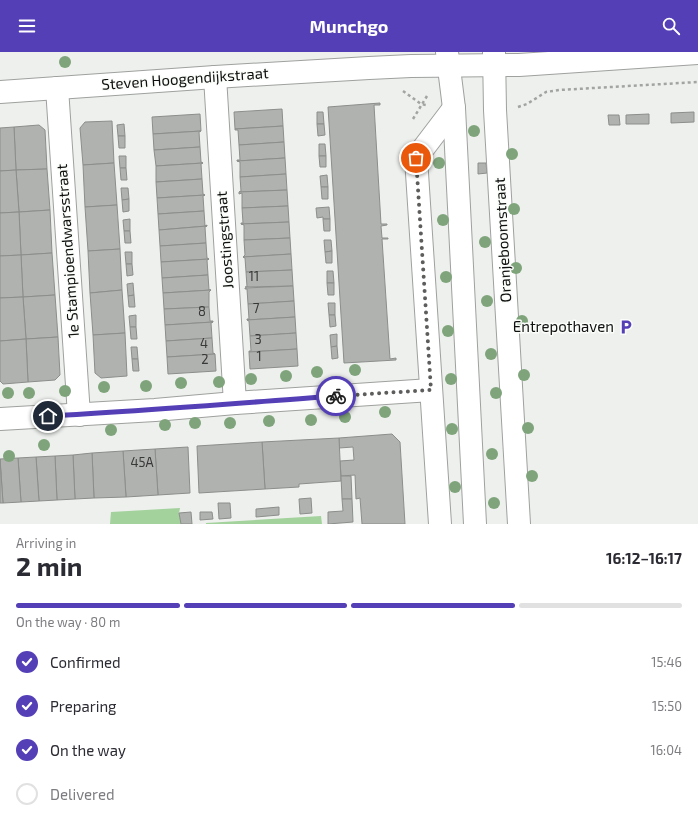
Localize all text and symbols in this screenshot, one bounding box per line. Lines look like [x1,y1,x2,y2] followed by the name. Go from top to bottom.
[16,15,38,37] icon: menu
[310,15,388,37] text: Munchgo
[660,15,682,37] icon: search
[101,63,269,94] street label: Steven Hoogendijkstraat
[399,141,433,175] pin
[405,147,427,169] icon: bag
[52,163,82,339] street label: 1e Stampioendwarsstraat
[490,177,515,303] street label: Oranjeboomstraat
[212,190,236,289] street label: Joostingstraat
[249,268,259,284] house number: 11
[253,300,260,316] house number: 7
[198,303,206,319] house number: 8
[513,317,614,335] place label: Entrepothaven
[617,318,635,336] parking icon: Entrepothaven
[254,331,262,347] house number: 3
[200,335,208,351] house number: 4
[256,348,262,364] house number: 1
[201,351,209,367] house number: 2
[316,376,356,416] courier
[325,385,347,407] icon: bike
[31,399,65,433] pin
[37,405,59,427] icon: home
[130,454,154,470] house number: 45A
[16,535,76,551] text: Arriving in
[606,549,682,567] text: 16:12–16:17
[16,550,82,581] text: 2 min
[16,614,120,630] text: On the way · 80 m
[16,651,38,673] icon: check
[50,653,121,671] text: Confirmed
[651,654,682,670] text: 15:46
[16,695,38,717] icon: check
[50,697,116,715] text: Preparing
[652,698,682,714] text: 15:50
[16,739,38,761] icon: check
[50,741,126,759] text: On the way
[650,742,682,758] text: 16:04
[50,785,115,803] text: Delivered

